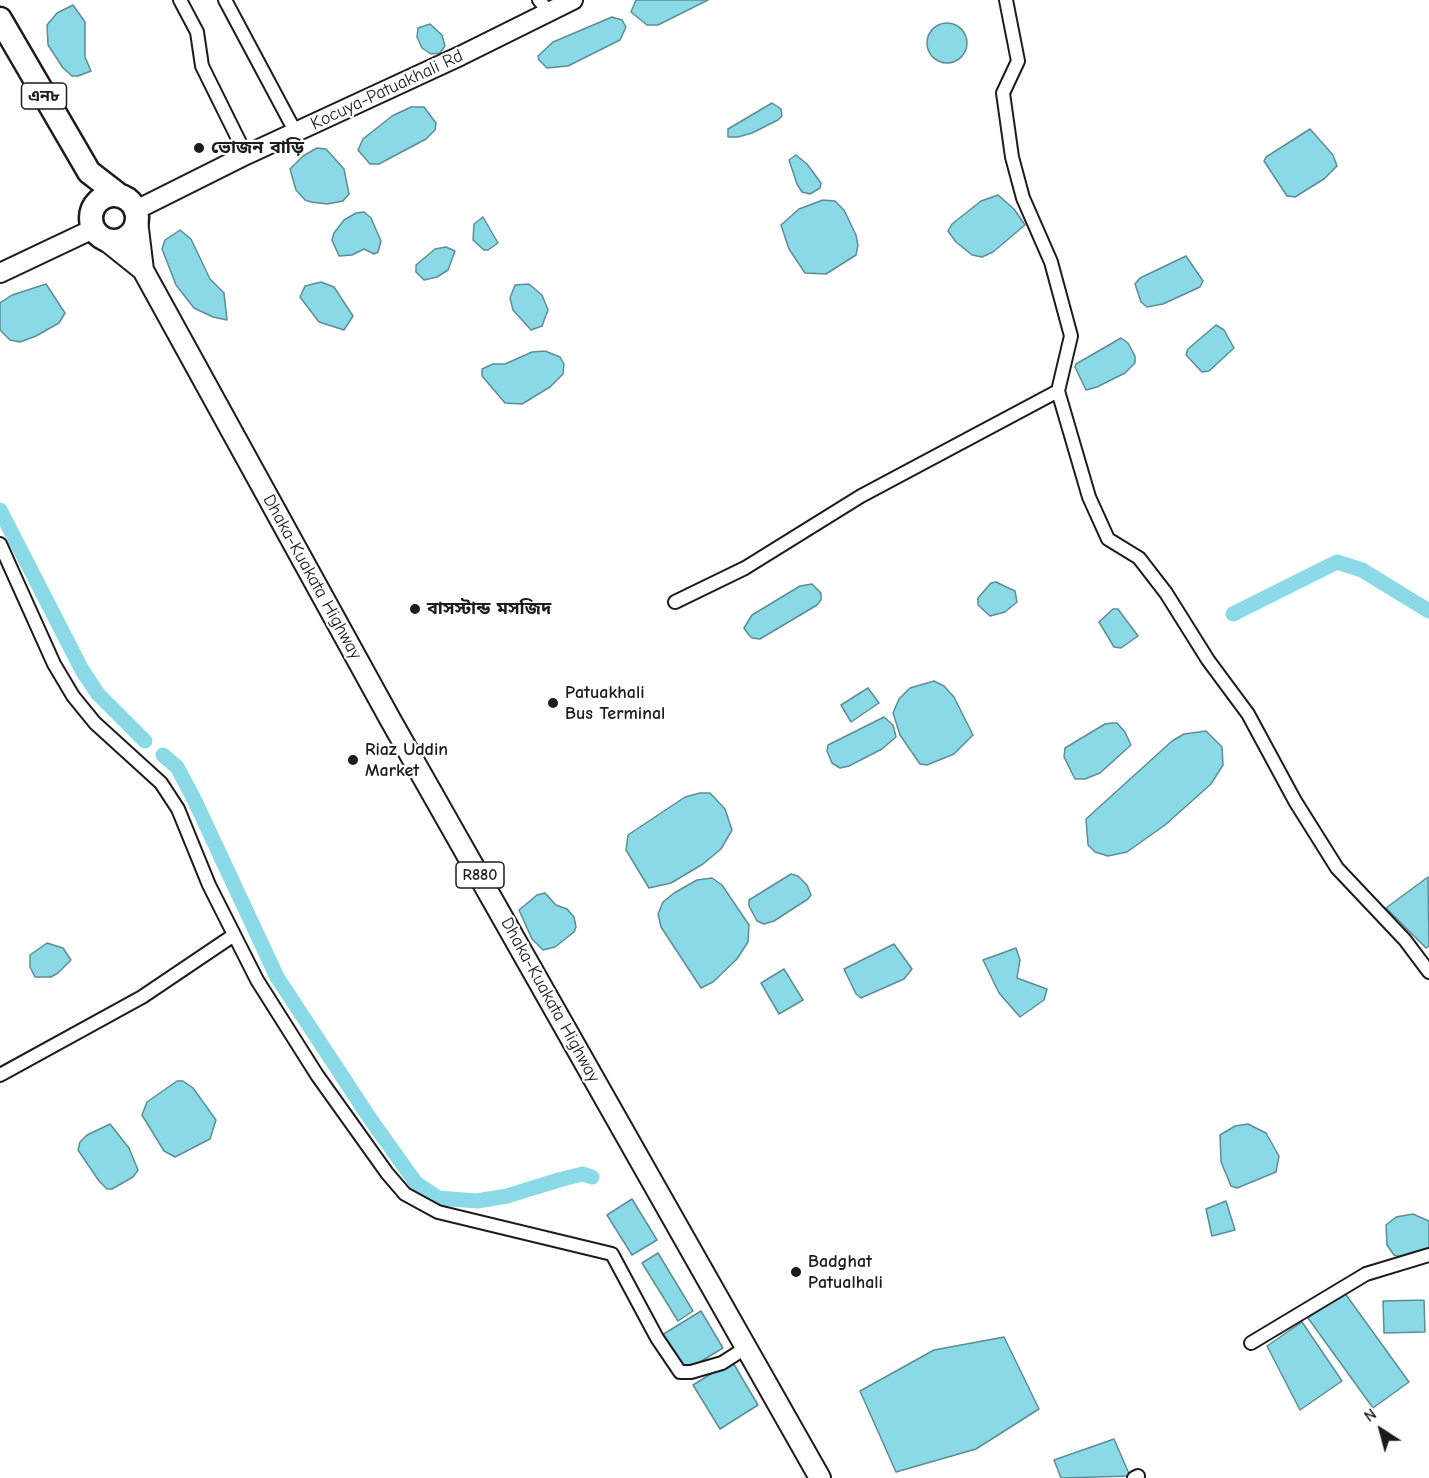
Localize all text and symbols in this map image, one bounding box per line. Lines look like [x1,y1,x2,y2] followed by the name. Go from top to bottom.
[307,45,467,135] street label: Kocuya-Patuakhali Rd
[22,83,66,109] road number: এন৮
[211,137,304,159] place label: ভোজন বাড়ি
[192,141,206,155] marker: ভোজন বাড়ি
[258,491,366,663] street label: Dhaka-Kuakata Highway
[427,598,551,620] place label: বাসস্টান্ড মসজিদ
[408,602,422,616] marker: বাসস্টান্ড মসজিদ
[565,682,665,724] place label: Patuakhali Bus Terminal
[546,696,560,710] marker: Patuakhali Bus Terminal
[365,739,448,782] place label: Riaz Uddin Market
[346,753,360,767] marker: Riaz Uddin Market
[456,862,504,888] road number: R880
[496,914,604,1086] street label: Dhaka-Kuakata Highway
[808,1251,883,1294] place label: Badghat Patualhali
[789,1265,803,1279] marker: Badghat Patualhali
[1351,1400,1411,1460] north arrow
[1361,1405,1380,1426] text: N

